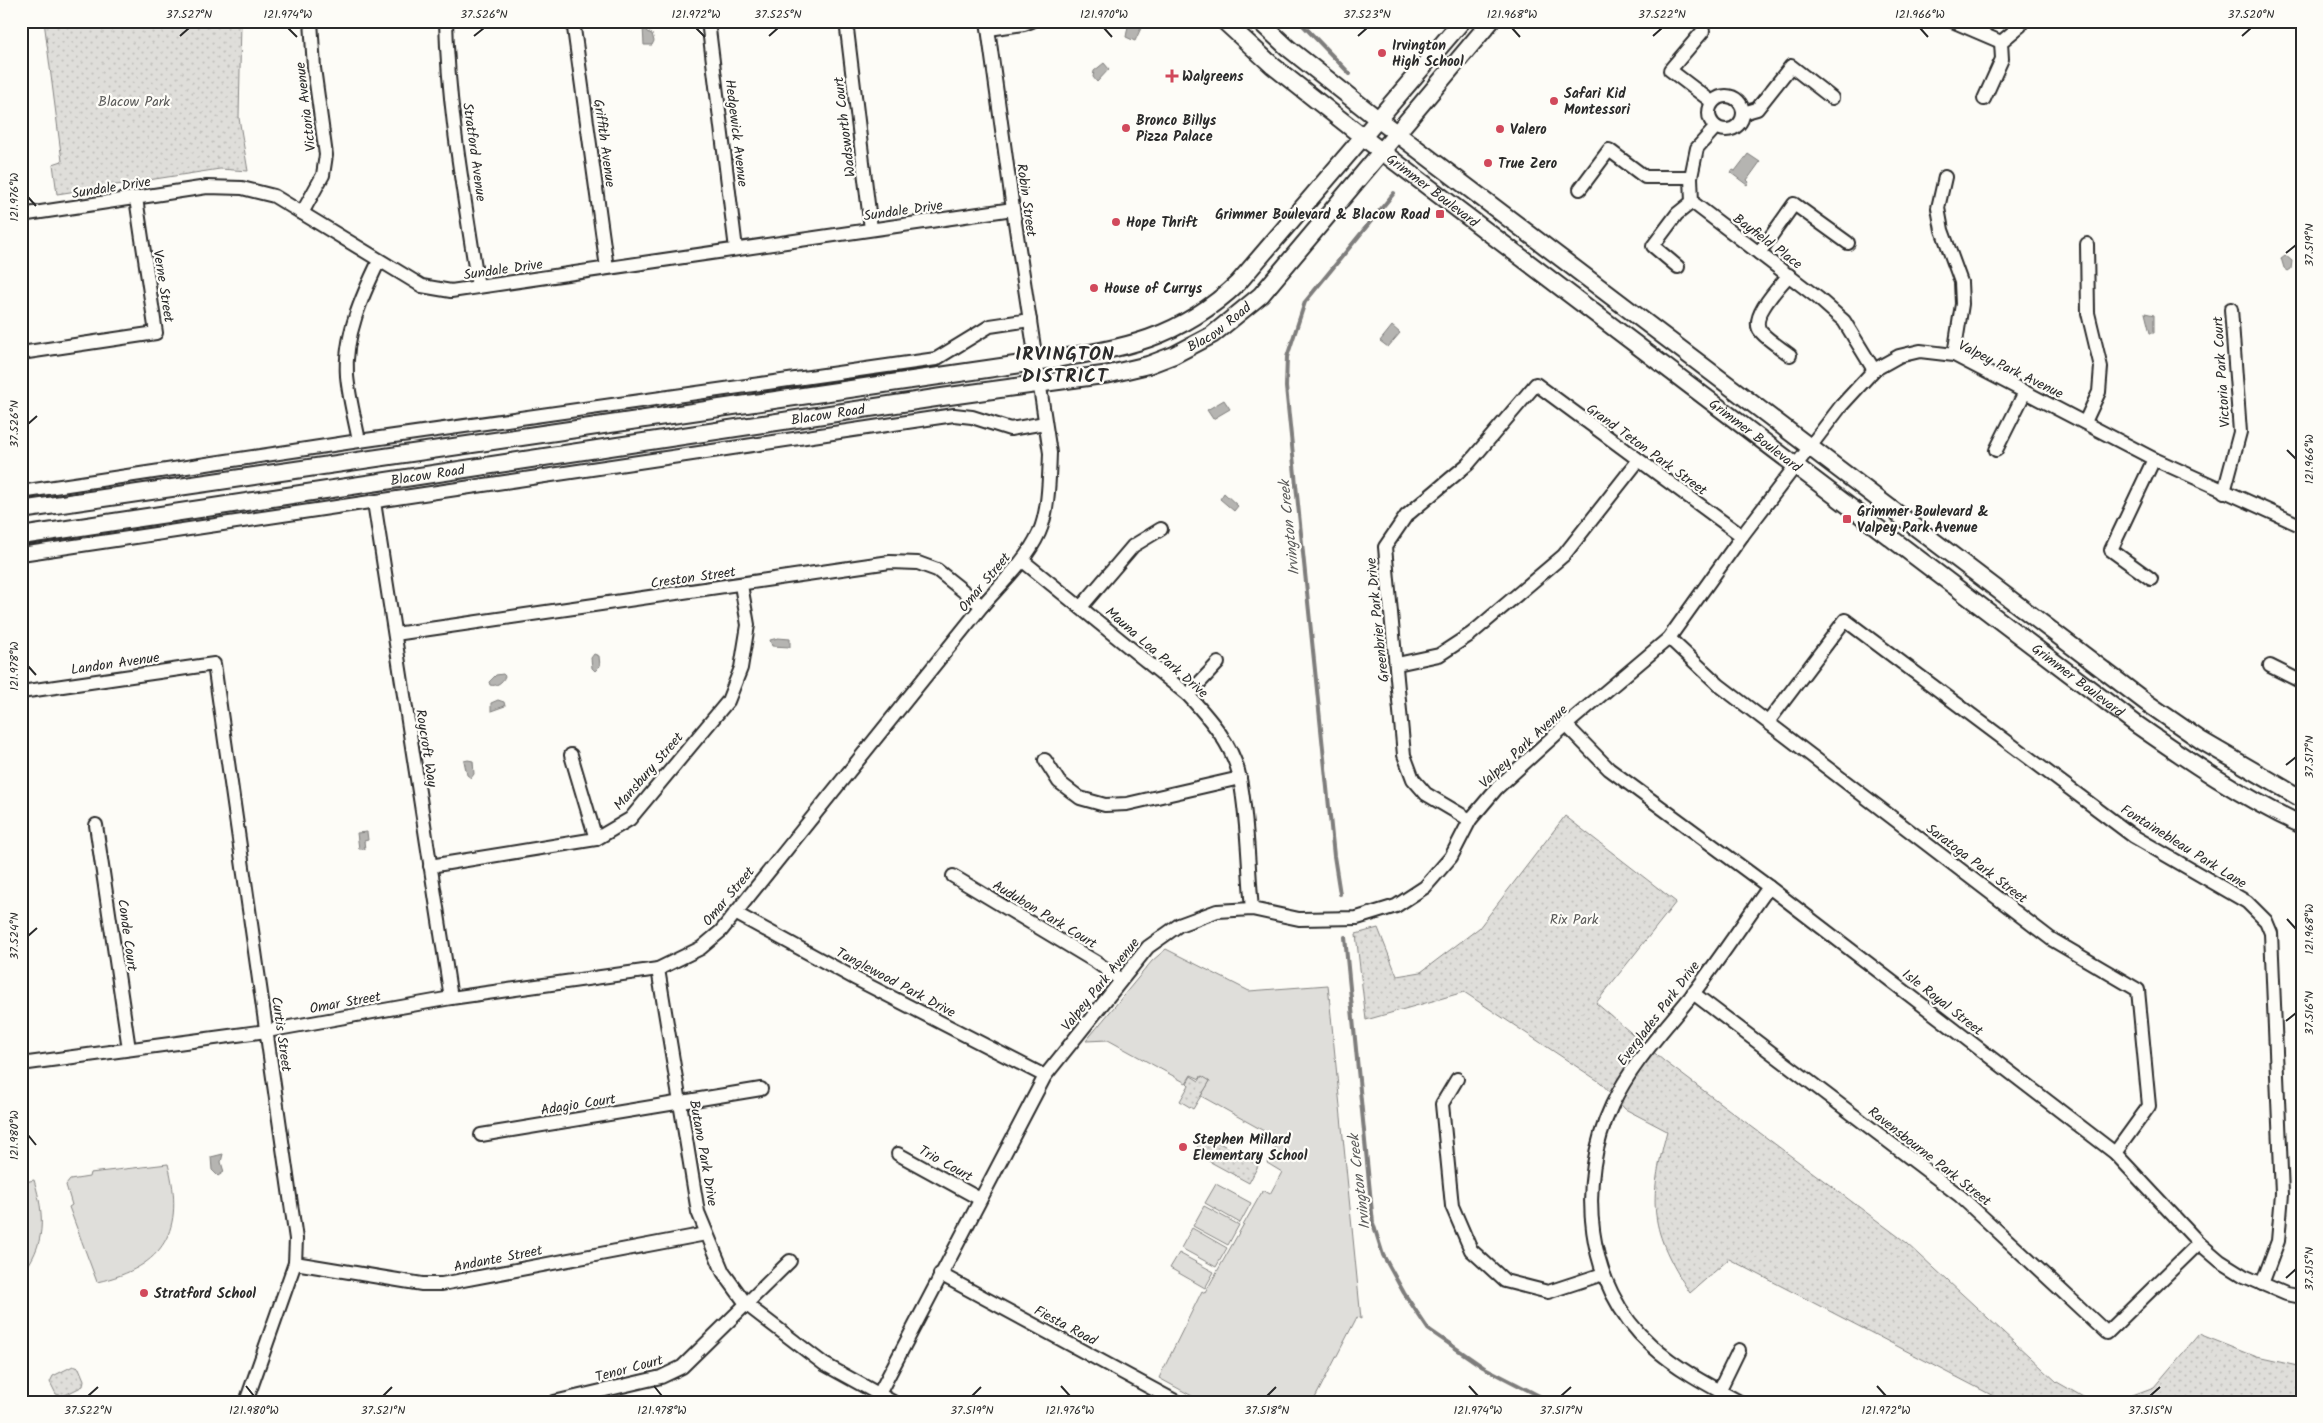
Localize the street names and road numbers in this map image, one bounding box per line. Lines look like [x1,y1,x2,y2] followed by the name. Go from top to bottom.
[289,60,322,153] street label: Victoria Avenue
[828,75,862,178] street label: Wadsworth Court
[719,78,754,189] street label: Hedgewick Avenue
[587,98,621,189] street label: Griffith Avenue
[456,101,492,204] street label: Stratford Avenue
[1381,149,1484,234] street label: Grimmer Boulevard
[1010,162,1042,239] street label: Robin Street
[70,171,153,205] street label: Sundale Drive
[862,194,945,227] street label: Sundale Drive
[1728,208,1807,276] street label: Bayfield Place
[146,248,180,325] street label: Verne Street
[462,253,545,286] street label: Sundale Drive
[1183,297,1257,358] street label: Blacow Road
[2207,315,2237,428] street label: Victoria Park Court
[1954,335,2068,405] street label: Valpey Park Avenue
[1704,394,1807,479] street label: Grimmer Boulevard
[1581,398,1712,502] street label: Grand Teton Park Street
[789,399,868,432] street label: Blacow Road
[389,459,467,492] street label: Blacow Road
[953,548,1017,617] street label: Omar Street
[1360,556,1395,683] street label: Greenbrier Park Drive
[649,561,738,595] street label: Creston Street
[1100,602,1213,704] street label: Mauna Loa Park Drive
[2026,638,2129,724] street label: Grimmer Boulevard
[69,647,162,681] street label: Landon Avenue
[1474,699,1574,794] street label: Valpey Park Avenue
[409,708,443,789] street label: Roycroft Way
[608,727,689,816] street label: Mansbury Street
[2116,799,2251,895] street label: Fontainebleau Park Lane
[1921,818,2032,910] street label: Saratoga Park Street
[697,862,761,931] street label: Omar Street
[988,875,1101,955] street label: Audubon Park Court
[111,898,143,973] street label: Conde Court
[1056,933,1146,1036] street label: Valpey Park Avenue
[832,942,960,1024] street label: Tanglewood Park Drive
[1612,956,1706,1071] street label: Everglades Park Drive
[1897,964,1988,1042] street label: Isle Royal Street
[308,986,383,1020] street label: Omar Street
[265,995,297,1074] street label: Curtis Street
[539,1088,618,1122] street label: Adagio Court
[683,1098,723,1209] street label: Butano Park Drive
[1863,1102,1996,1212] street label: Ravensbourne Park Street
[914,1140,977,1188] street label: Trio Court
[452,1240,545,1278] street label: Andante Street
[1030,1300,1102,1352] street label: Fiesta Road
[593,1349,666,1389] street label: Tenor Court

